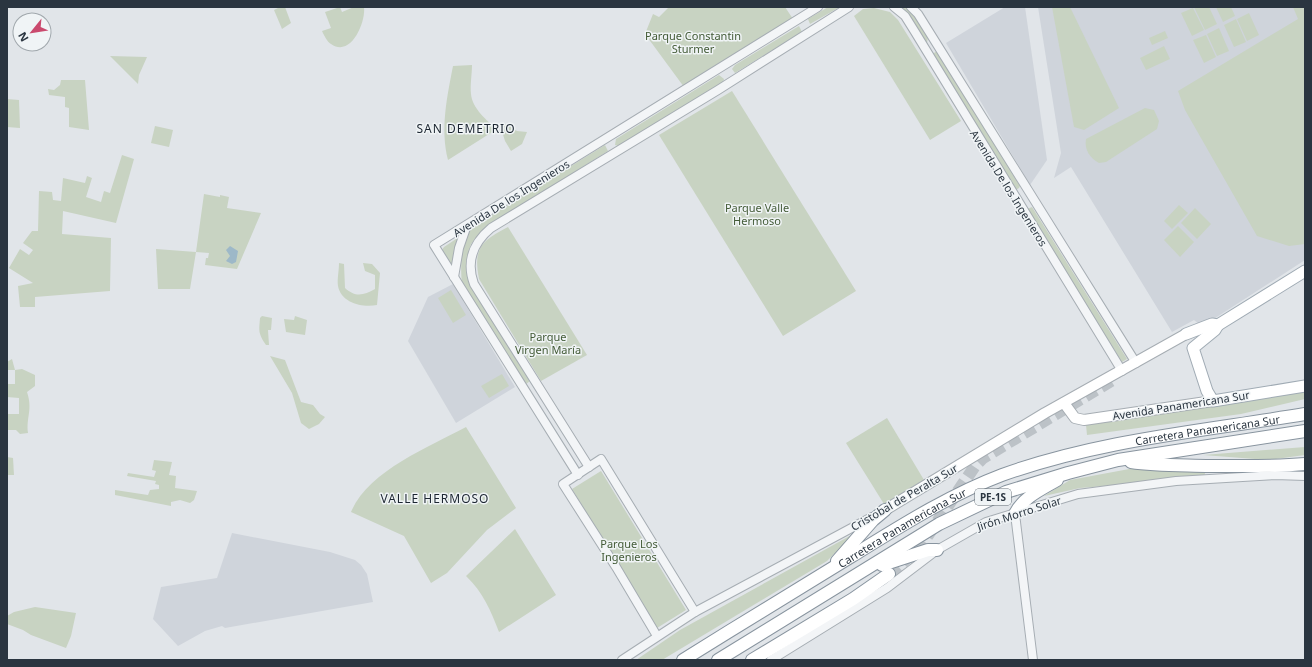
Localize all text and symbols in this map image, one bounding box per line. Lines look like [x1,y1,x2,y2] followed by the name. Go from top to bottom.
[12,12,52,52] north arrow
[645,28,741,56] park label: Parque Constantin Sturmer
[14,30,32,45] text: N
[416,120,516,137] district label: SAN DEMETRIO
[967,127,1051,249] street label: Avenida De los Ingenieros
[450,156,572,240] street label: Avenida De los Ingenieros
[725,200,789,228] park label: Parque Valle Hermoso
[515,329,581,357] park label: Parque Virgen María
[1111,387,1251,423] street label: Avenida Panamericana Sur
[1134,411,1281,448] street label: Carretera Panamericana Sur
[848,460,961,534] street label: Cristobal de Peralta Sur
[835,484,969,571] street label: Carretera Panamericana Sur
[975,489,1011,505] road number: PE-1S
[380,490,490,507] district label: VALLE HERMOSO
[974,492,1063,534] street label: Jirón Morro Solar
[600,536,658,564] park label: Parque Los Ingenieros

